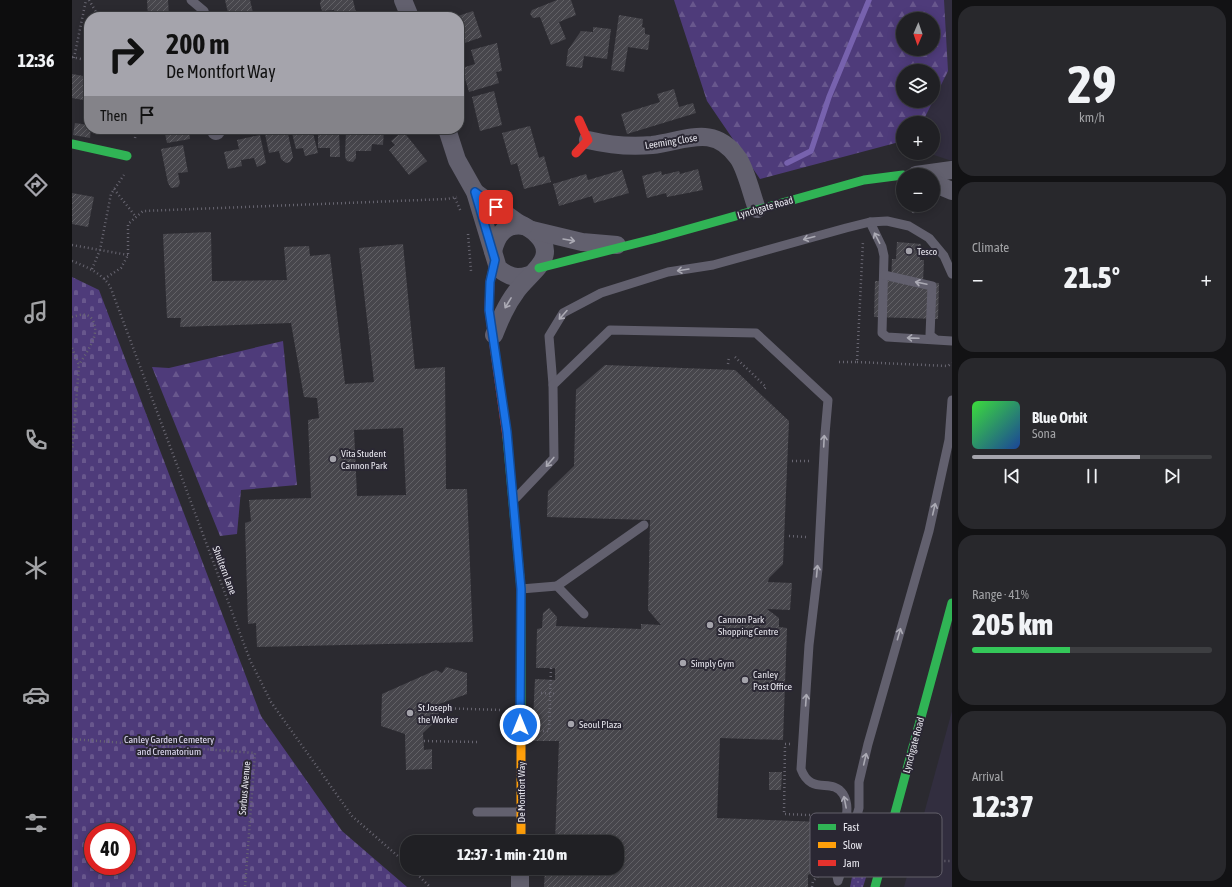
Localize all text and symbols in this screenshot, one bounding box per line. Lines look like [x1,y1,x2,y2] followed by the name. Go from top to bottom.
[896,12,940,56] north arrow
[896,12,940,212] map controls
[100,28,152,80] icon: right
[166,28,229,60] text: 200 m
[17,50,55,71] text: 12:36
[1068,54,1116,114] text: 29
[166,61,276,82] text: De Montfort Way
[896,64,940,108] button: layers
[136,104,158,126] icon: arrive
[100,107,128,124] text: Then
[1079,110,1105,125] text: km/h
[896,116,940,160] button: +
[644,132,698,151] street label: Leeming Close
[896,168,940,212] button: −
[22,171,50,199] icon: directions
[479,190,513,224] pin
[736,194,795,221] street label: Lynchgate Road
[485,196,507,218] icon: arrive
[873,232,881,244] one-way arrow
[803,235,816,242] one-way arrow
[562,236,575,244] one-way arrow
[972,240,1009,255] text: Climate
[904,246,914,256] marker: Tesco
[917,246,938,257] place label: Tesco
[1064,260,1120,294] text: 21.5°
[972,265,983,291] text: −
[1201,265,1212,291] text: +
[677,266,690,274] one-way arrow
[915,279,928,287] one-way arrow
[504,297,512,309] one-way arrow
[22,298,50,326] icon: music
[558,310,568,320] one-way arrow
[907,335,920,342] one-way arrow
[1032,409,1087,426] text: Blue Orbit
[22,426,50,454] icon: phone
[1032,426,1056,441] text: Sona
[821,435,828,448] one-way arrow
[341,448,388,471] place label: Vita Student Cannon Park
[328,454,338,464] marker: Vita Student Cannon Park
[545,457,554,467] one-way arrow
[1001,465,1023,487] icon: previous
[1081,465,1103,487] icon: pause
[1161,465,1183,487] icon: next
[931,502,939,515] one-way arrow
[210,544,239,596] street label: Shultern Lane
[22,554,50,582] icon: climate
[814,565,821,578] one-way arrow
[972,587,1029,602] text: Range · 41%
[972,607,1053,641] text: 205 km
[718,614,779,637] place label: Cannon Park Shopping Centre
[705,620,715,630] marker: Cannon Park Shopping Centre
[896,627,904,640] one-way arrow
[678,658,688,668] marker: Simply Gym
[691,658,734,669] place label: Simply Gym
[753,669,793,692] place label: Canley Post Office
[740,675,750,685] marker: Canley Post Office
[22,681,50,709] icon: car
[802,694,809,707] one-way arrow
[418,702,459,725] place label: St Joseph the Worker
[499,704,541,746] position arrow
[405,708,415,718] marker: St Joseph the Worker
[901,716,926,774] street label: Lynchgate Road
[566,719,576,729] marker: Seoul Plaza
[579,719,622,730] place label: Seoul Plaza
[124,734,214,757] park label: Canley Garden Cemetery and Crematorium
[861,753,869,766] one-way arrow
[237,760,252,815] street label: Sorbus Avenue
[516,762,527,822] street label: De Montfort Way
[972,769,1004,784] text: Arrival
[972,789,1034,823] text: 12:37
[840,796,848,809] one-way arrow
[22,809,50,837] icon: filters
[810,813,942,877] legend
[843,821,859,833] text: Fast
[84,823,136,875] speed limit sign: 40
[843,839,862,851] text: Slow
[457,846,567,863] text: 12:37 · 1 min · 210 m
[843,857,860,869] text: Jam

